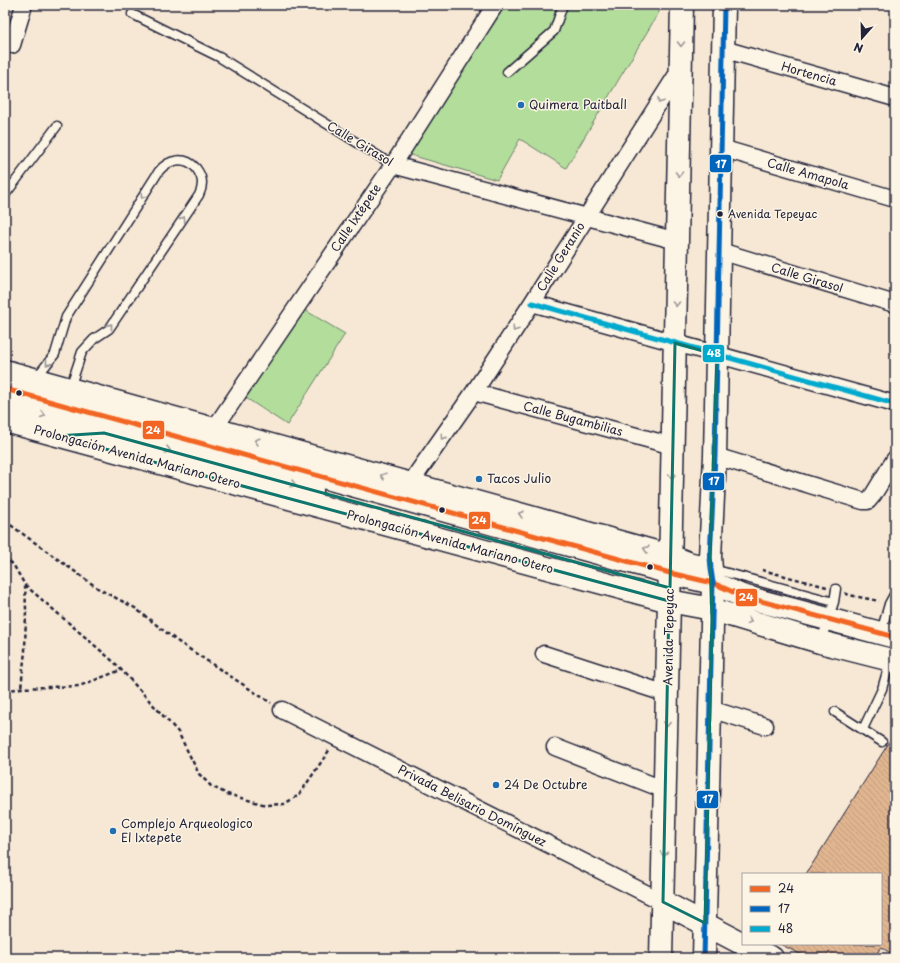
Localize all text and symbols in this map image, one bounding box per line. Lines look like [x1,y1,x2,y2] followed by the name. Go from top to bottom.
[842,18,882,58] north arrow
[851,38,865,57] text: N
[677,41,686,47] one-way arrow
[779,57,840,90] street label: Hortencia
[529,95,627,113] place label: Quimera Paitball
[657,97,665,104] one-way arrow
[516,100,526,110] marker: Quimera Paitball
[324,116,397,170] street label: Calle Girasol
[765,153,852,193] street label: Calle Amapola
[709,154,732,173] line badge: 17
[715,155,727,172] text: 17
[674,171,683,177] one-way arrow
[326,179,385,255] street label: Calle Ixtépete
[140,192,148,199] one-way arrow
[728,205,817,222] place label: Avenida Tepeyac
[715,209,725,219] marker: Avenida Tepeyac
[178,216,185,223] one-way arrow
[532,218,589,295] street label: Calle Geranio
[769,258,845,297] street label: Calle Girasol
[672,301,680,307] one-way arrow
[106,323,113,331] one-way arrow
[512,325,520,332] one-way arrow
[702,344,725,363] line badge: 48
[707,344,721,361] text: 48
[45,358,52,365] one-way arrow
[14,388,24,398] unlabelled marker
[522,396,625,440] street label: Calle Bugambilias
[39,411,46,419] one-way arrow
[32,420,243,492] street label: Prolongación Avenida Mariano Otero
[142,420,165,440] line badge: 24
[146,421,161,438] text: 24
[440,433,448,440] one-way arrow
[254,437,261,446] one-way arrow
[164,445,171,454] one-way arrow
[487,469,551,487] place label: Tacos Julio
[379,472,386,481] one-way arrow
[702,472,725,491] line badge: 17
[708,472,720,489] text: 17
[668,473,676,479] one-way arrow
[474,474,484,484] marker: Tacos Julio
[290,480,296,488] one-way arrow
[345,505,556,577] street label: Prolongación Avenida Mariano Otero
[437,505,447,515] unlabelled marker
[468,511,491,530] line badge: 24
[472,511,487,528] text: 24
[518,511,524,519] one-way arrow
[643,545,650,554] one-way arrow
[645,562,655,572] unlabelled marker
[658,588,678,686] street label: Avenida Tepeyac
[735,588,758,607] line badge: 24
[739,588,754,605] text: 24
[746,616,753,625] one-way arrow
[663,721,671,727] one-way arrow
[395,760,550,851] street label: Privada Belisario Domínguez
[504,775,588,793] place label: 24 De Octubre
[491,780,501,790] marker: 24 De Octubre
[696,790,719,809] line badge: 17
[702,790,714,807] text: 17
[121,814,253,846] place label: Complejo Arqueologico El Ixtepete
[108,826,118,836] marker: Complejo Arqueologico El Ixtepete
[660,851,668,857] one-way arrow
[742,873,882,945] legend
[778,879,794,897] text: 24
[778,899,790,917] text: 17
[778,919,793,937] text: 48

